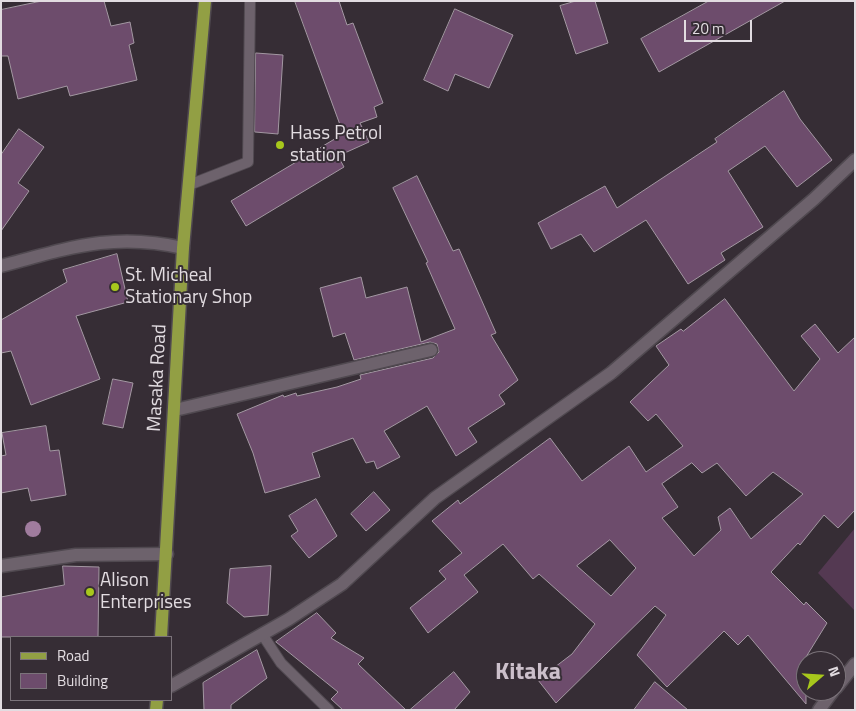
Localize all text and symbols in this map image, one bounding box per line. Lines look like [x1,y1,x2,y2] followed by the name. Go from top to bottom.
[686,10,754,42] scale bar
[692,17,725,40] text: 20 m
[290,123,382,167] place label: Hass Petrol station
[274,139,286,151] marker: Hass Petrol station
[125,265,252,309] place label: St. Micheal Stationary Shop
[109,281,121,293] marker: St. Micheal Stationary Shop
[144,324,172,432] street label: Masaka Road
[100,570,192,614] place label: Alison Enterprises
[84,586,96,598] marker: Alison Enterprises
[10,636,172,701] legend
[57,644,89,667] text: Road
[796,651,846,701] north arrow
[495,659,561,687] district label: Kitaka
[823,663,846,679] text: N
[57,669,108,692] text: Building

